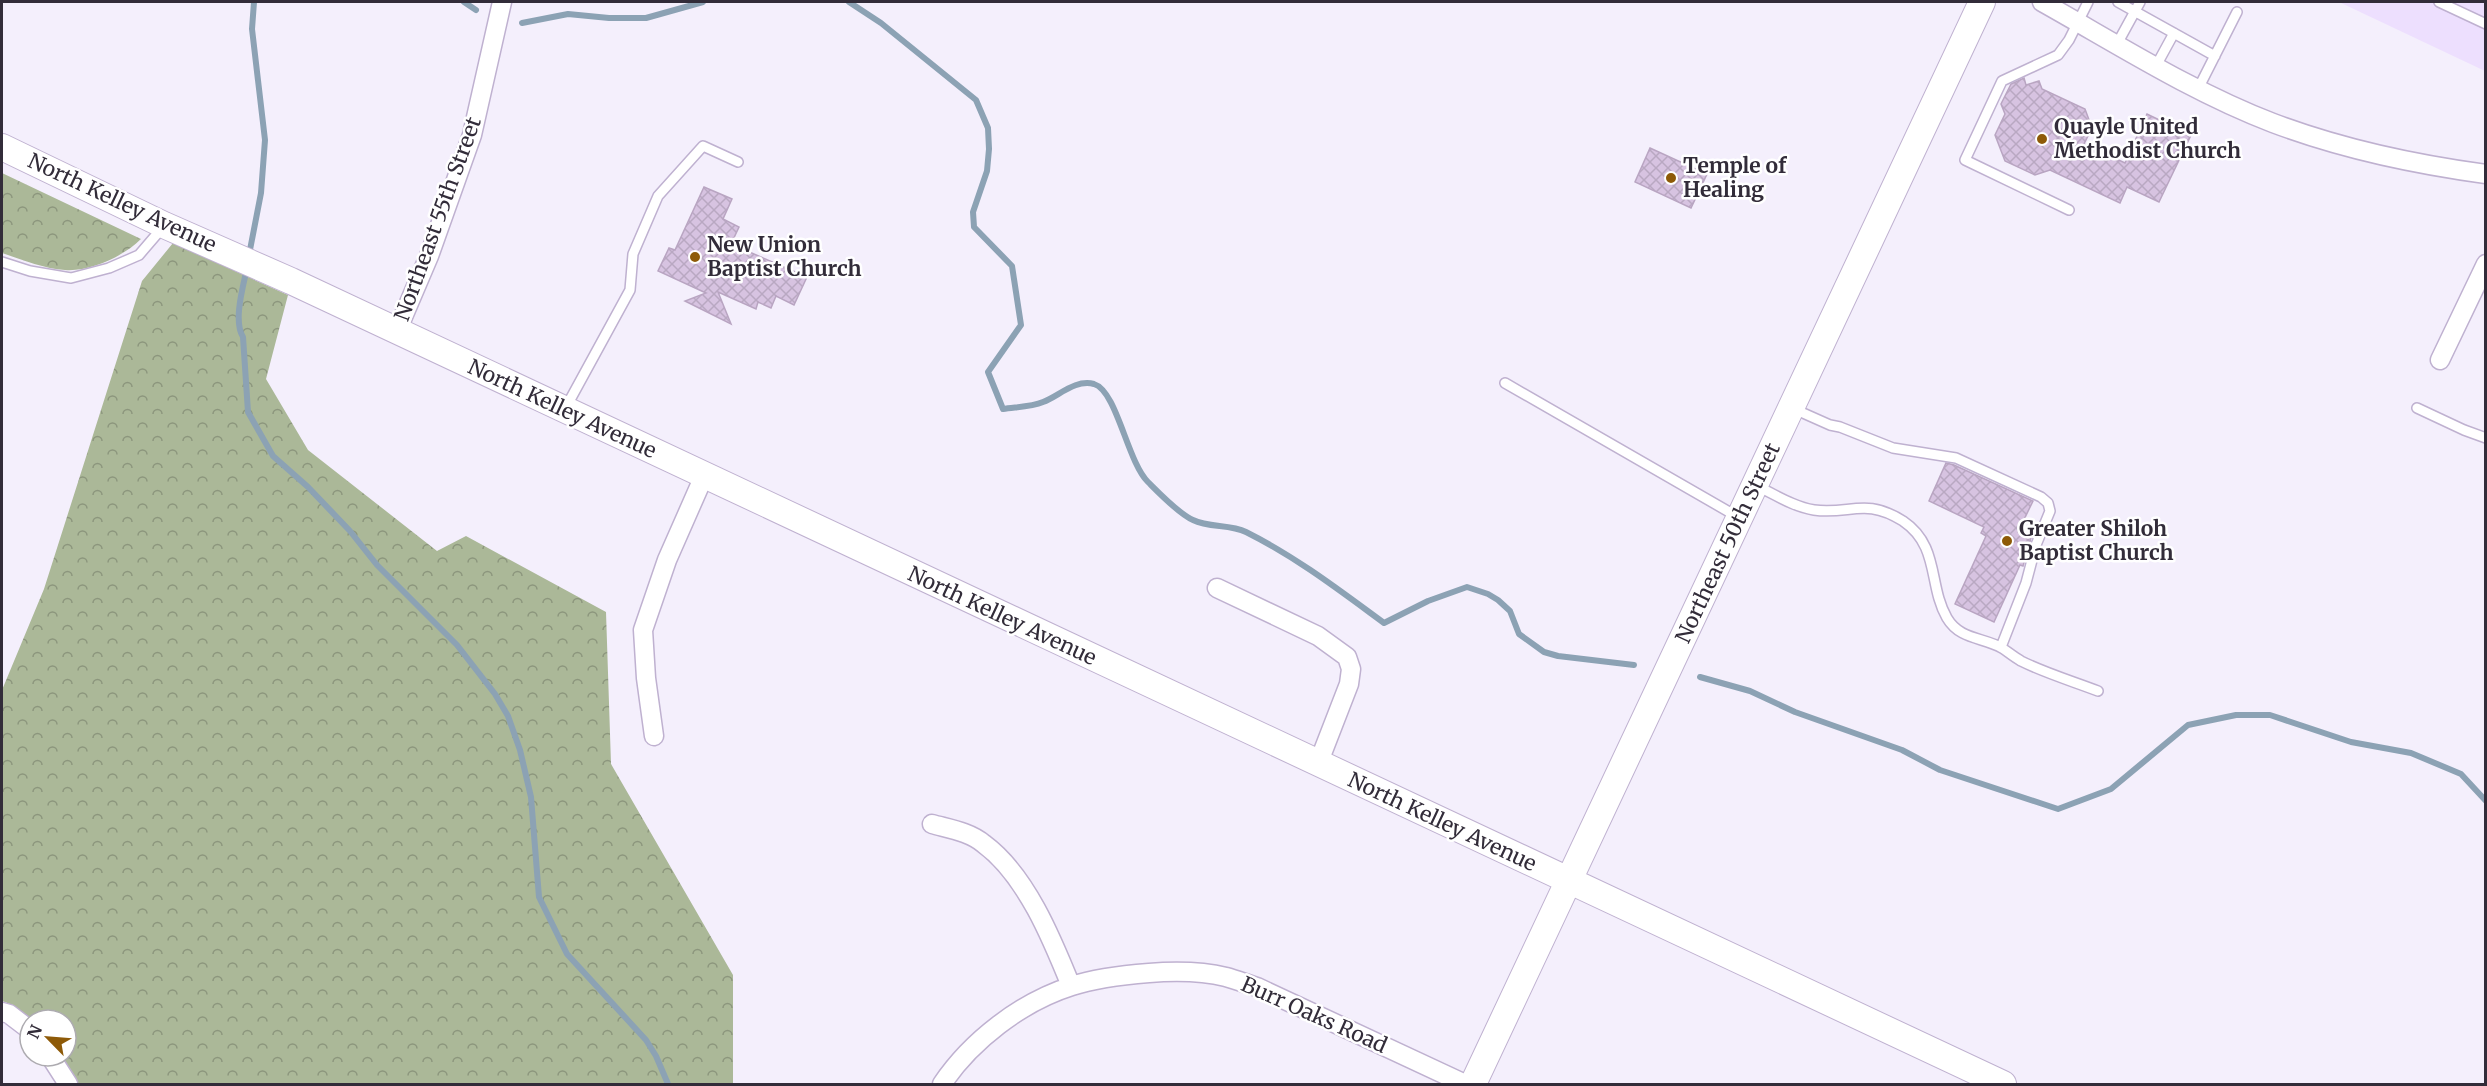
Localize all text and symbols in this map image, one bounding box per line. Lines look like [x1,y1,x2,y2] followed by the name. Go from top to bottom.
[388,113,487,324] street label: Northeast 55th Street
[2054,113,2241,164] place label: Quayle United Methodist Church
[2035,132,2049,146] marker: Quayle United Methodist Church
[24,147,221,258] street label: North Kelley Avenue
[1683,152,1788,203] place label: Temple of Healing
[1664,171,1678,185] marker: Temple of Healing
[707,231,862,282] place label: New Union Baptist Church
[688,250,702,264] marker: New Union Baptist Church
[464,353,661,464] street label: North Kelley Avenue
[1669,438,1786,647] street label: Northeast 50th Street
[2019,515,2174,566] place label: Greater Shiloh Baptist Church
[2000,534,2014,548] marker: Greater Shiloh Baptist Church
[904,560,1101,671] street label: North Kelley Avenue
[1344,766,1541,877] street label: North Kelley Avenue
[1237,970,1392,1059] street label: Burr Oaks Road
[18,1008,78,1068] north arrow
[23,1021,46,1042] text: N

